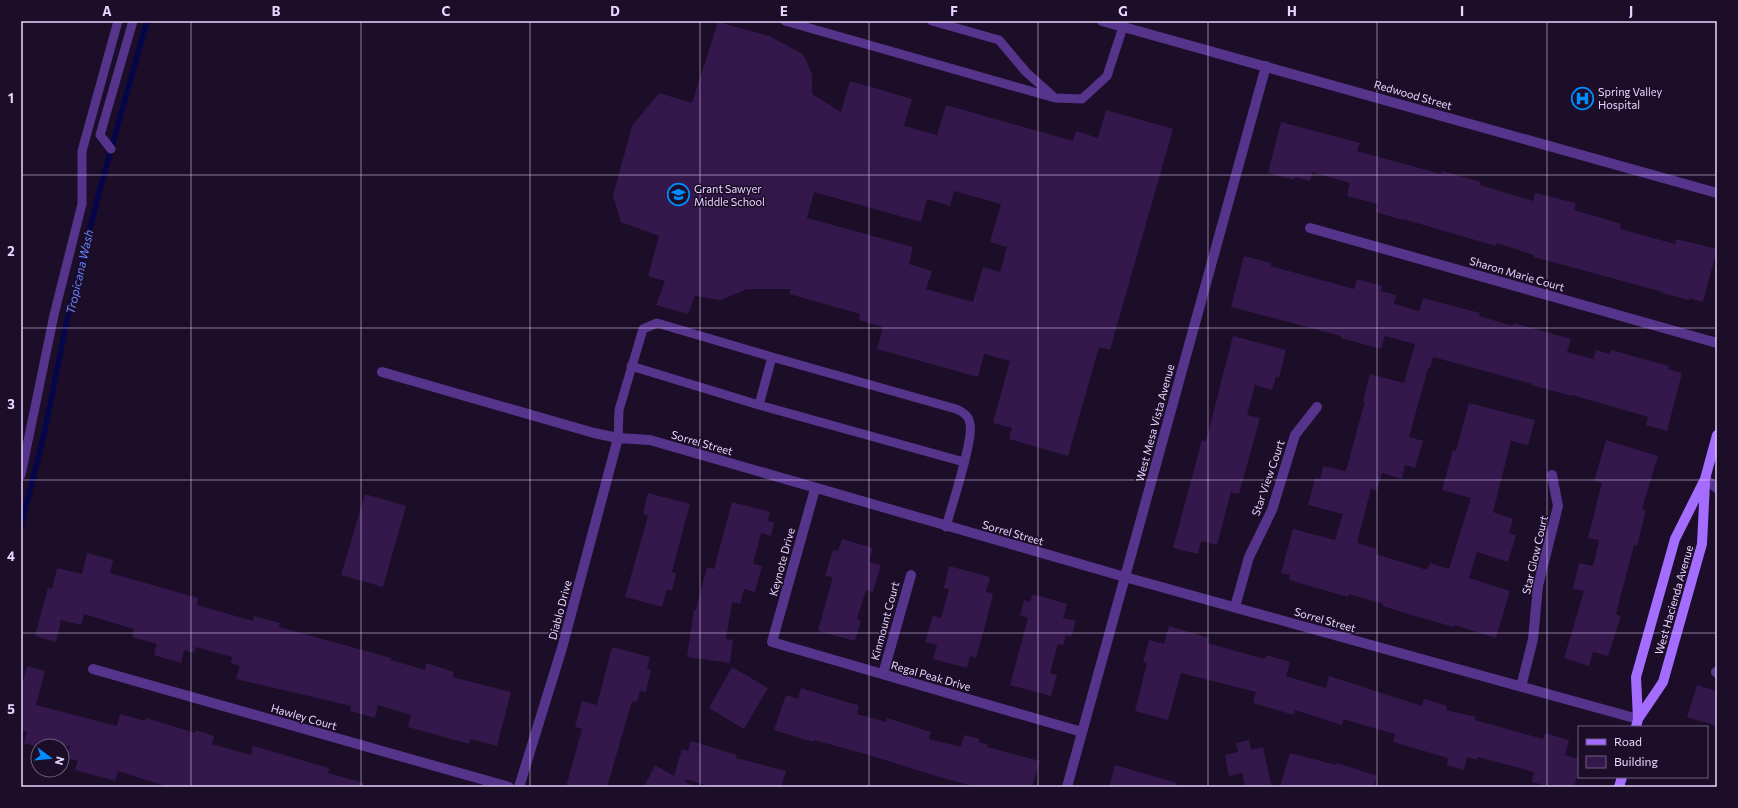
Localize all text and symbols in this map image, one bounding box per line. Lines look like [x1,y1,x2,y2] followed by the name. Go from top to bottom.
[102,3,112,19] text: A
[272,3,281,19] text: B
[442,3,451,19] text: C
[610,3,620,19] text: D
[780,3,788,19] text: E
[950,3,958,19] text: F
[1118,3,1128,19] text: G
[1287,3,1297,19] text: H
[1460,3,1464,19] text: I
[1629,3,1633,19] text: J
[1373,77,1454,112] street label: Redwood Street
[1569,85,1595,111] hospital icon: Spring Valley Hospital
[1598,85,1663,111] place label: Spring Valley Hospital
[8,90,14,106] text: 1
[666,182,692,208] school or university icon: Grant Sawyer Middle School
[694,182,765,208] place label: Grant Sawyer Middle School
[62,228,96,315] water label: Tropicana Wash
[7,243,15,259] text: 2
[1468,254,1567,293] street label: Sharon Marie Court
[1133,362,1177,483] street label: West Mesa Vista Avenue
[7,396,15,412] text: 3
[670,428,735,458] street label: Sorrel Street
[1248,438,1287,517] street label: Star View Court
[1519,514,1550,596] street label: Star Glow Court
[981,518,1046,548] street label: Sorrel Street
[766,526,797,597] street label: Keynote Drive
[1652,544,1695,656] street label: West Hacienda Avenue
[7,548,15,564] text: 4
[545,578,574,641] street label: Diablo Drive
[868,580,901,662] street label: Kinmount Court
[1293,605,1358,635] street label: Sorrel Street
[890,658,973,693] street label: Regal Peak Drive
[7,701,15,717] text: 5
[270,701,339,732] street label: Hawley Court
[1578,726,1708,778] legend
[1614,734,1642,748] text: Road
[30,738,70,778] north arrow
[1614,754,1658,768] text: Building
[53,755,67,767] text: N

